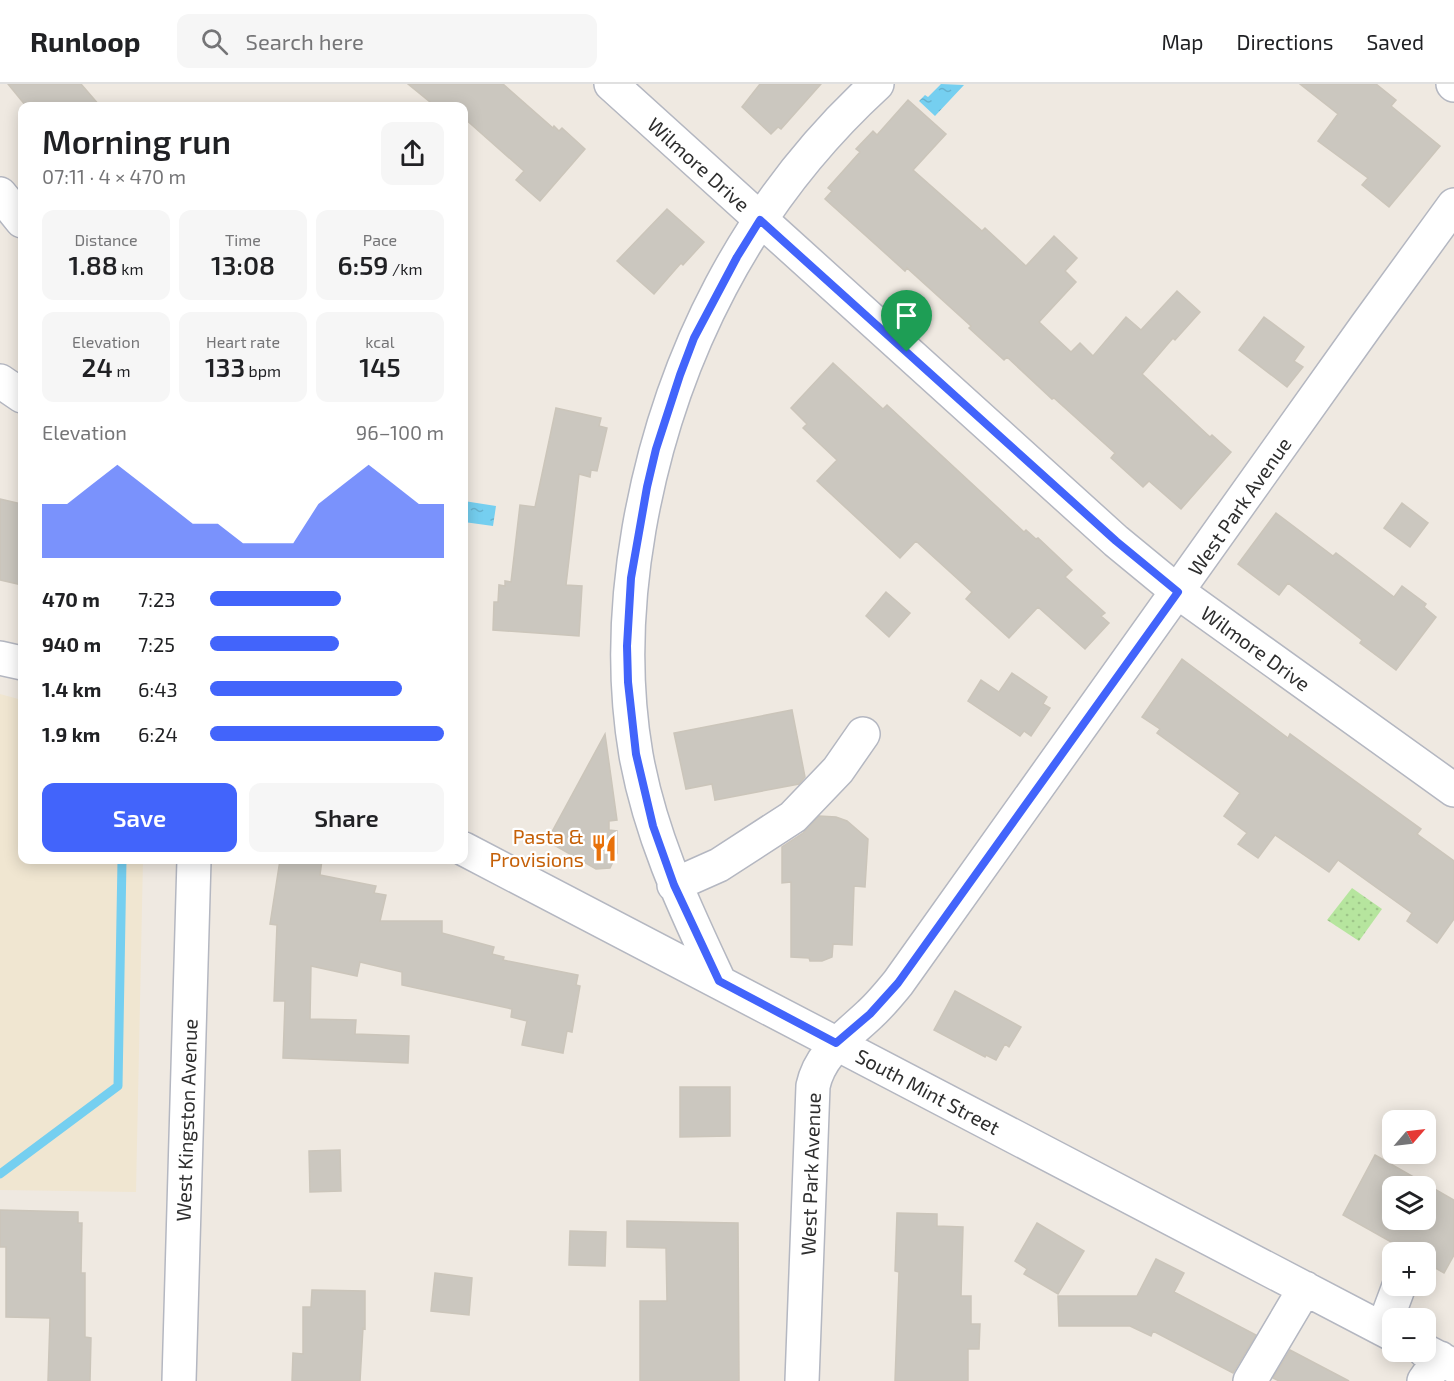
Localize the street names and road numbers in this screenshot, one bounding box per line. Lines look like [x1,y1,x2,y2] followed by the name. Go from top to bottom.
[643,112,755,216] street label: Wilmore Drive
[1182,432,1296,580] street label: West Park Avenue
[1197,600,1315,696] street label: Wilmore Drive
[170,1018,202,1222] street label: West Kingston Avenue
[852,1043,1004,1139] street label: South Mint Street
[795,1092,825,1256] street label: West Park Avenue

